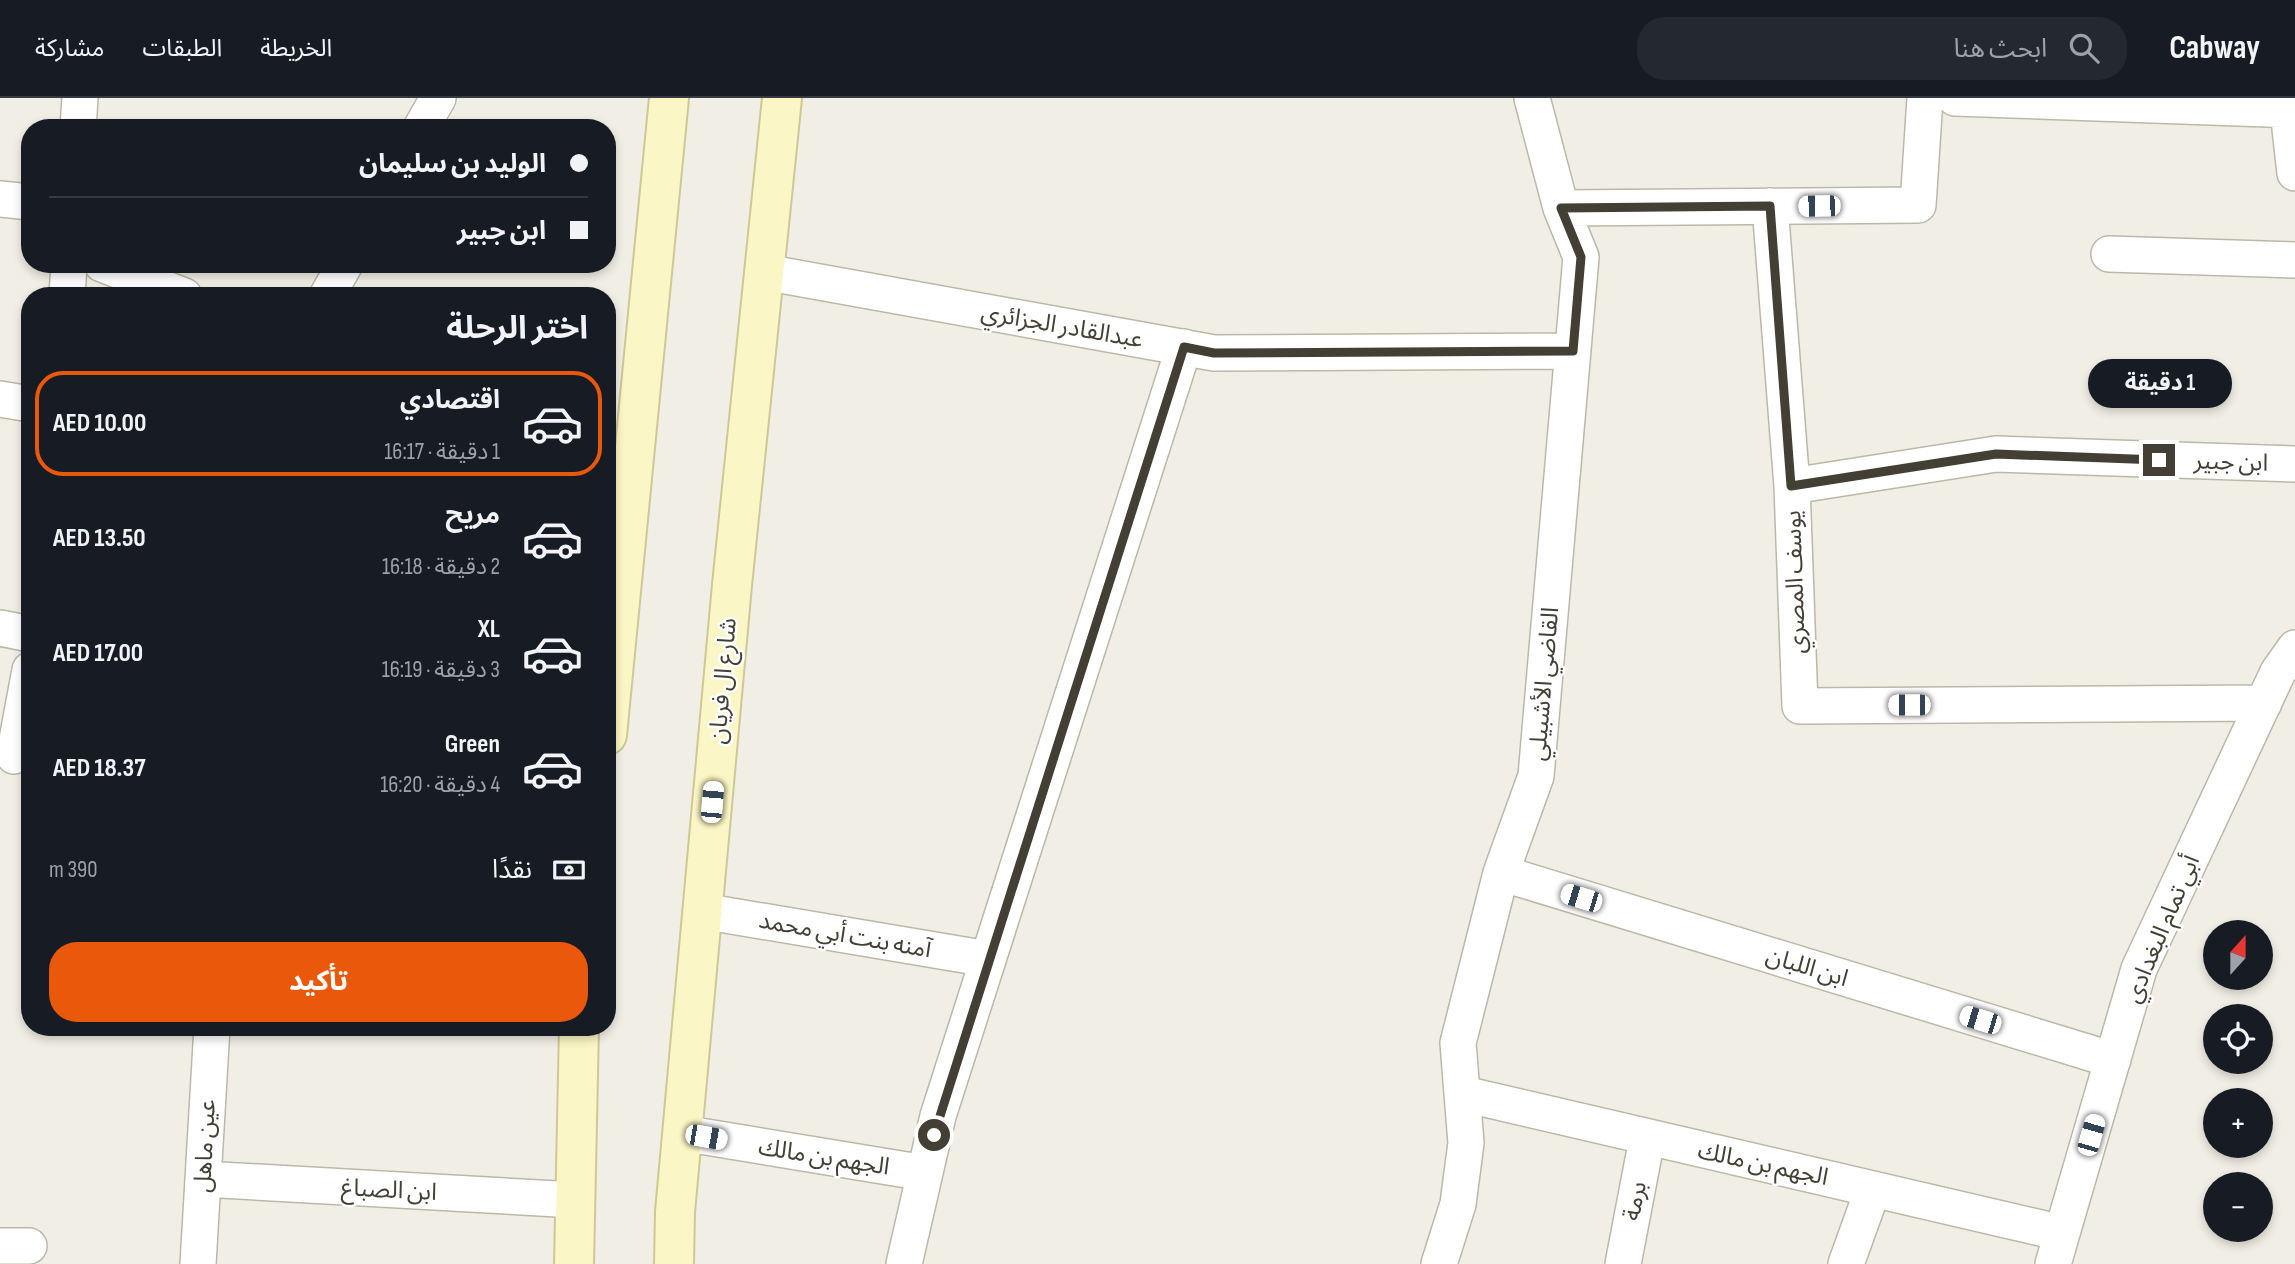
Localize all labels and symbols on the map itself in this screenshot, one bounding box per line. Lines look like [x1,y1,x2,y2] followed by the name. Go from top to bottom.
[1798,195,1841,217] car
[978,297,1145,358] street label: عبدالقادر الجزائري
[2087,358,2231,408] callout: 1 دقيقة
[2143,444,2175,476] route end
[2192,446,2269,478] street label: ابن جبير
[1778,509,1816,654] street label: يوسف المصري
[1523,606,1569,763] street label: القاضي الأشبيلي
[703,617,745,746] street label: شارع ال فريان
[1889,695,1931,716] car
[700,780,725,824] car
[2116,850,2209,1009] street label: أبي تمام البغدادي
[1558,882,1605,914] car
[756,904,935,968] street label: آمنه بنت أبي محمد
[2203,920,2273,990] north arrow
[1762,941,1852,993] street label: ابن اللبان
[1957,1004,2004,1036] car
[188,1099,222,1193] street label: عين ماهل
[2076,1112,2107,1158] car
[918,1119,950,1151] route start
[684,1123,729,1151] car
[756,1132,892,1184] street label: الجهم بن مالك
[1695,1136,1831,1194] street label: الجهم بن مالك
[340,1173,438,1209] street label: ابن الصباغ
[1617,1179,1653,1223] street label: برمة

